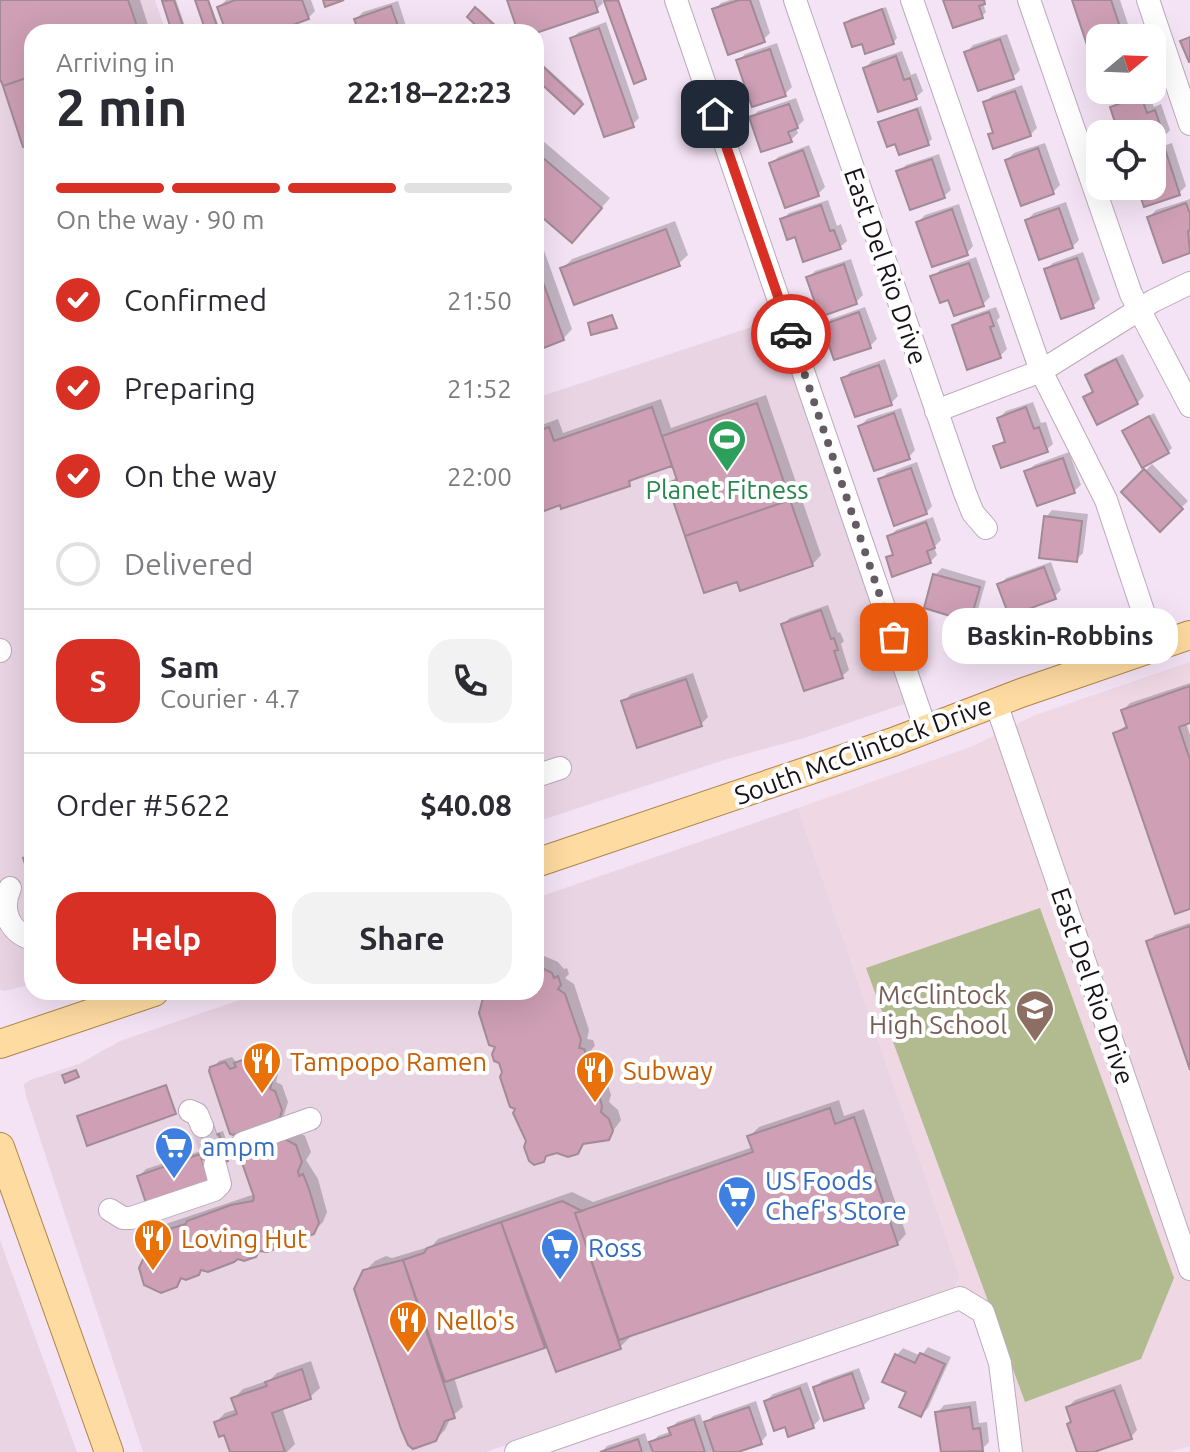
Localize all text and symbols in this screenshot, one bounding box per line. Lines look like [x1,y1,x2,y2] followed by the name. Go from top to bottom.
[1086,24,1166,104] north arrow
[1086,24,1166,200] map controls
[56,48,175,77] text: Arriving in
[347,75,512,109] text: 22:18–22:23
[56,78,187,136] text: 2 min
[681,80,749,148] pin
[693,92,737,136] icon: home
[1086,120,1166,200] button: locate
[839,164,933,368] street label: East Del Rio Drive
[56,205,264,234] text: On the way · 90 m
[56,278,100,322] icon: check
[124,283,267,317] text: Confirmed
[447,286,512,315] text: 21:50
[751,294,831,374] courier
[769,312,813,356] icon: car
[56,366,100,410] icon: check
[124,371,256,405] text: Preparing
[447,374,512,403] text: 21:52
[706,418,748,473] sports icon: Planet Fitness
[56,454,100,498] icon: check
[124,459,277,493] text: On the way
[447,462,512,491] text: 22:00
[645,475,809,504] place label: Planet Fitness
[124,547,253,581] text: Delivered
[860,603,928,671] pin
[942,609,1178,665] callout: Baskin-Robbins
[872,615,916,659] icon: bag
[966,621,1154,650] text: Baskin-Robbins
[428,639,512,723] button: phone
[160,650,219,684] text: Sam
[89,664,107,698] text: S
[160,684,300,713] text: Courier · 4.7
[731,690,995,810] street label: South McClintock Drive
[56,788,230,822] text: Order #5622
[420,788,512,822] text: $40.08
[1046,884,1140,1088] street label: East Del Rio Drive
[56,892,276,984] button: Help
[292,892,512,984] button: Share
[869,980,1007,1039] place label: McClintock High School
[1014,988,1056,1043] school or university icon: McClintock High School
[241,1040,283,1095] restaurant icon: Tampopo Ramen
[290,1047,487,1076] place label: Tampopo Ramen
[574,1049,616,1104] restaurant icon: Subway
[623,1056,713,1085] place label: Subway
[153,1125,195,1180] supermarket icon: ampm
[202,1132,275,1161] place label: ampm
[765,1166,907,1225] place label: US Foods Chef's Store
[716,1174,758,1229] supermarket icon: US Foods Chef's Store
[132,1217,174,1272] restaurant icon: Loving Hut
[181,1224,307,1253] place label: Loving Hut
[539,1226,581,1281] supermarket icon: Ross
[588,1233,642,1262] place label: Ross
[387,1299,429,1354] restaurant icon: Nello's
[436,1306,515,1335] place label: Nello's

